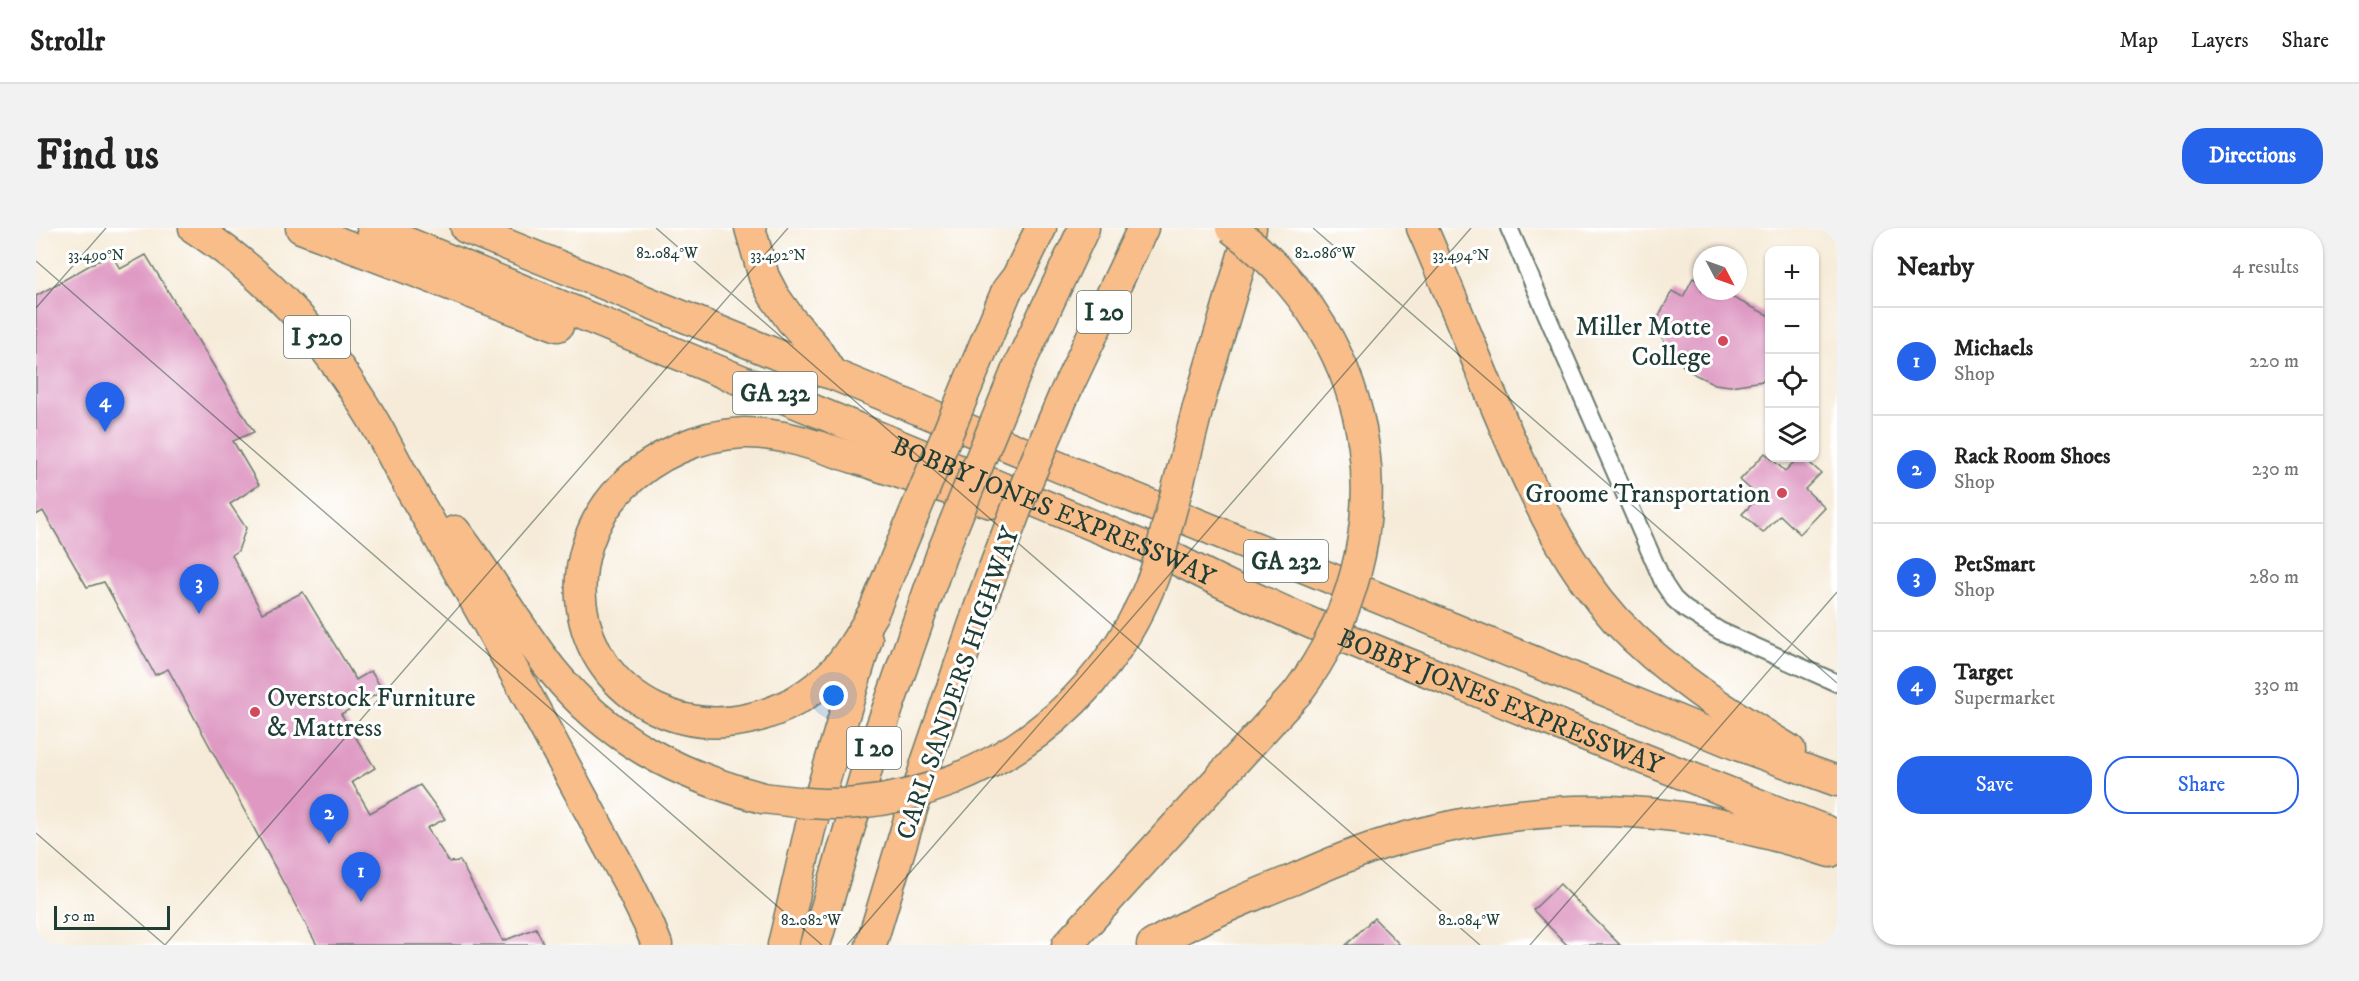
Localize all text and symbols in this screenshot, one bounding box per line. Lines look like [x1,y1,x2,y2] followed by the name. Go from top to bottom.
[30,24,105,59] text: Strollr
[2119,28,2158,54] text: Map
[2191,28,2249,54] text: Layers
[2282,28,2329,54] text: Share
[2182,128,2323,184] button: Directions
[36,130,159,182] text: Find us
[636,244,698,263] text: 82.084°W
[1295,244,1356,263] text: 82.086°W
[68,246,124,265] text: 33.490°N
[750,246,806,265] text: 33.492°N
[1433,246,1489,265] text: 33.494°N
[1693,246,1747,300] north arrow
[1765,246,1819,462] map controls
[1765,246,1819,300] button: +
[1897,251,1974,284] text: Nearby
[2232,255,2299,280] text: 4 results
[1077,291,1131,333] road number: I 20
[1765,300,1819,354] button: −
[1576,311,1711,374] place label: Miller Motte College
[284,316,350,358] road number: I 520
[1716,334,1730,348] marker: Miller Motte College
[1954,335,2033,362] text: Michaels
[1913,349,1920,374] text: 1
[2249,349,2299,374] text: 220 m
[1765,354,1819,408] button: locate
[1954,362,1995,387] text: Shop
[733,372,817,414] road number: GA 232
[86,382,124,432] pin: 4
[1765,408,1819,462] button: layers
[887,429,1221,595] street label: BOBBY JONES EXPRESSWAY
[1954,443,2110,470] text: Rack Room Shoes
[1912,457,1921,482] text: 2
[2252,457,2299,482] text: 230 m
[1954,470,1995,495] text: Shop
[1525,478,1770,511] place label: Groome Transportation
[1775,486,1789,500] marker: Groome Transportation
[889,522,1028,844] street label: CARL SANDERS HIGHWAY
[1244,540,1328,582] road number: GA 232
[1954,551,2035,578] text: PetSmart
[180,564,218,614] pin: 3
[1913,565,1920,590] text: 3
[2249,565,2299,590] text: 280 m
[1954,578,1995,603] text: Shop
[1333,622,1668,783] street label: BOBBY JONES EXPRESSWAY
[1954,659,2013,686] text: Target
[1911,673,1922,698] text: 4
[2254,673,2299,698] text: 330 m
[819,681,848,710] your location
[267,682,476,745] place label: Overstock Furniture & Mattress
[1954,686,2055,711] text: Supermarket
[248,705,262,719] marker: Overstock Furniture & Mattress
[847,727,901,769] road number: I 20
[1897,756,2092,814] button: Save
[2104,756,2299,814] button: Share
[310,794,348,844] pin: 2
[342,852,380,902] pin: 1
[54,903,170,930] scale bar
[63,906,95,926] text: 50 m
[781,911,841,930] text: 82.082°W
[1438,911,1500,930] text: 82.084°W

